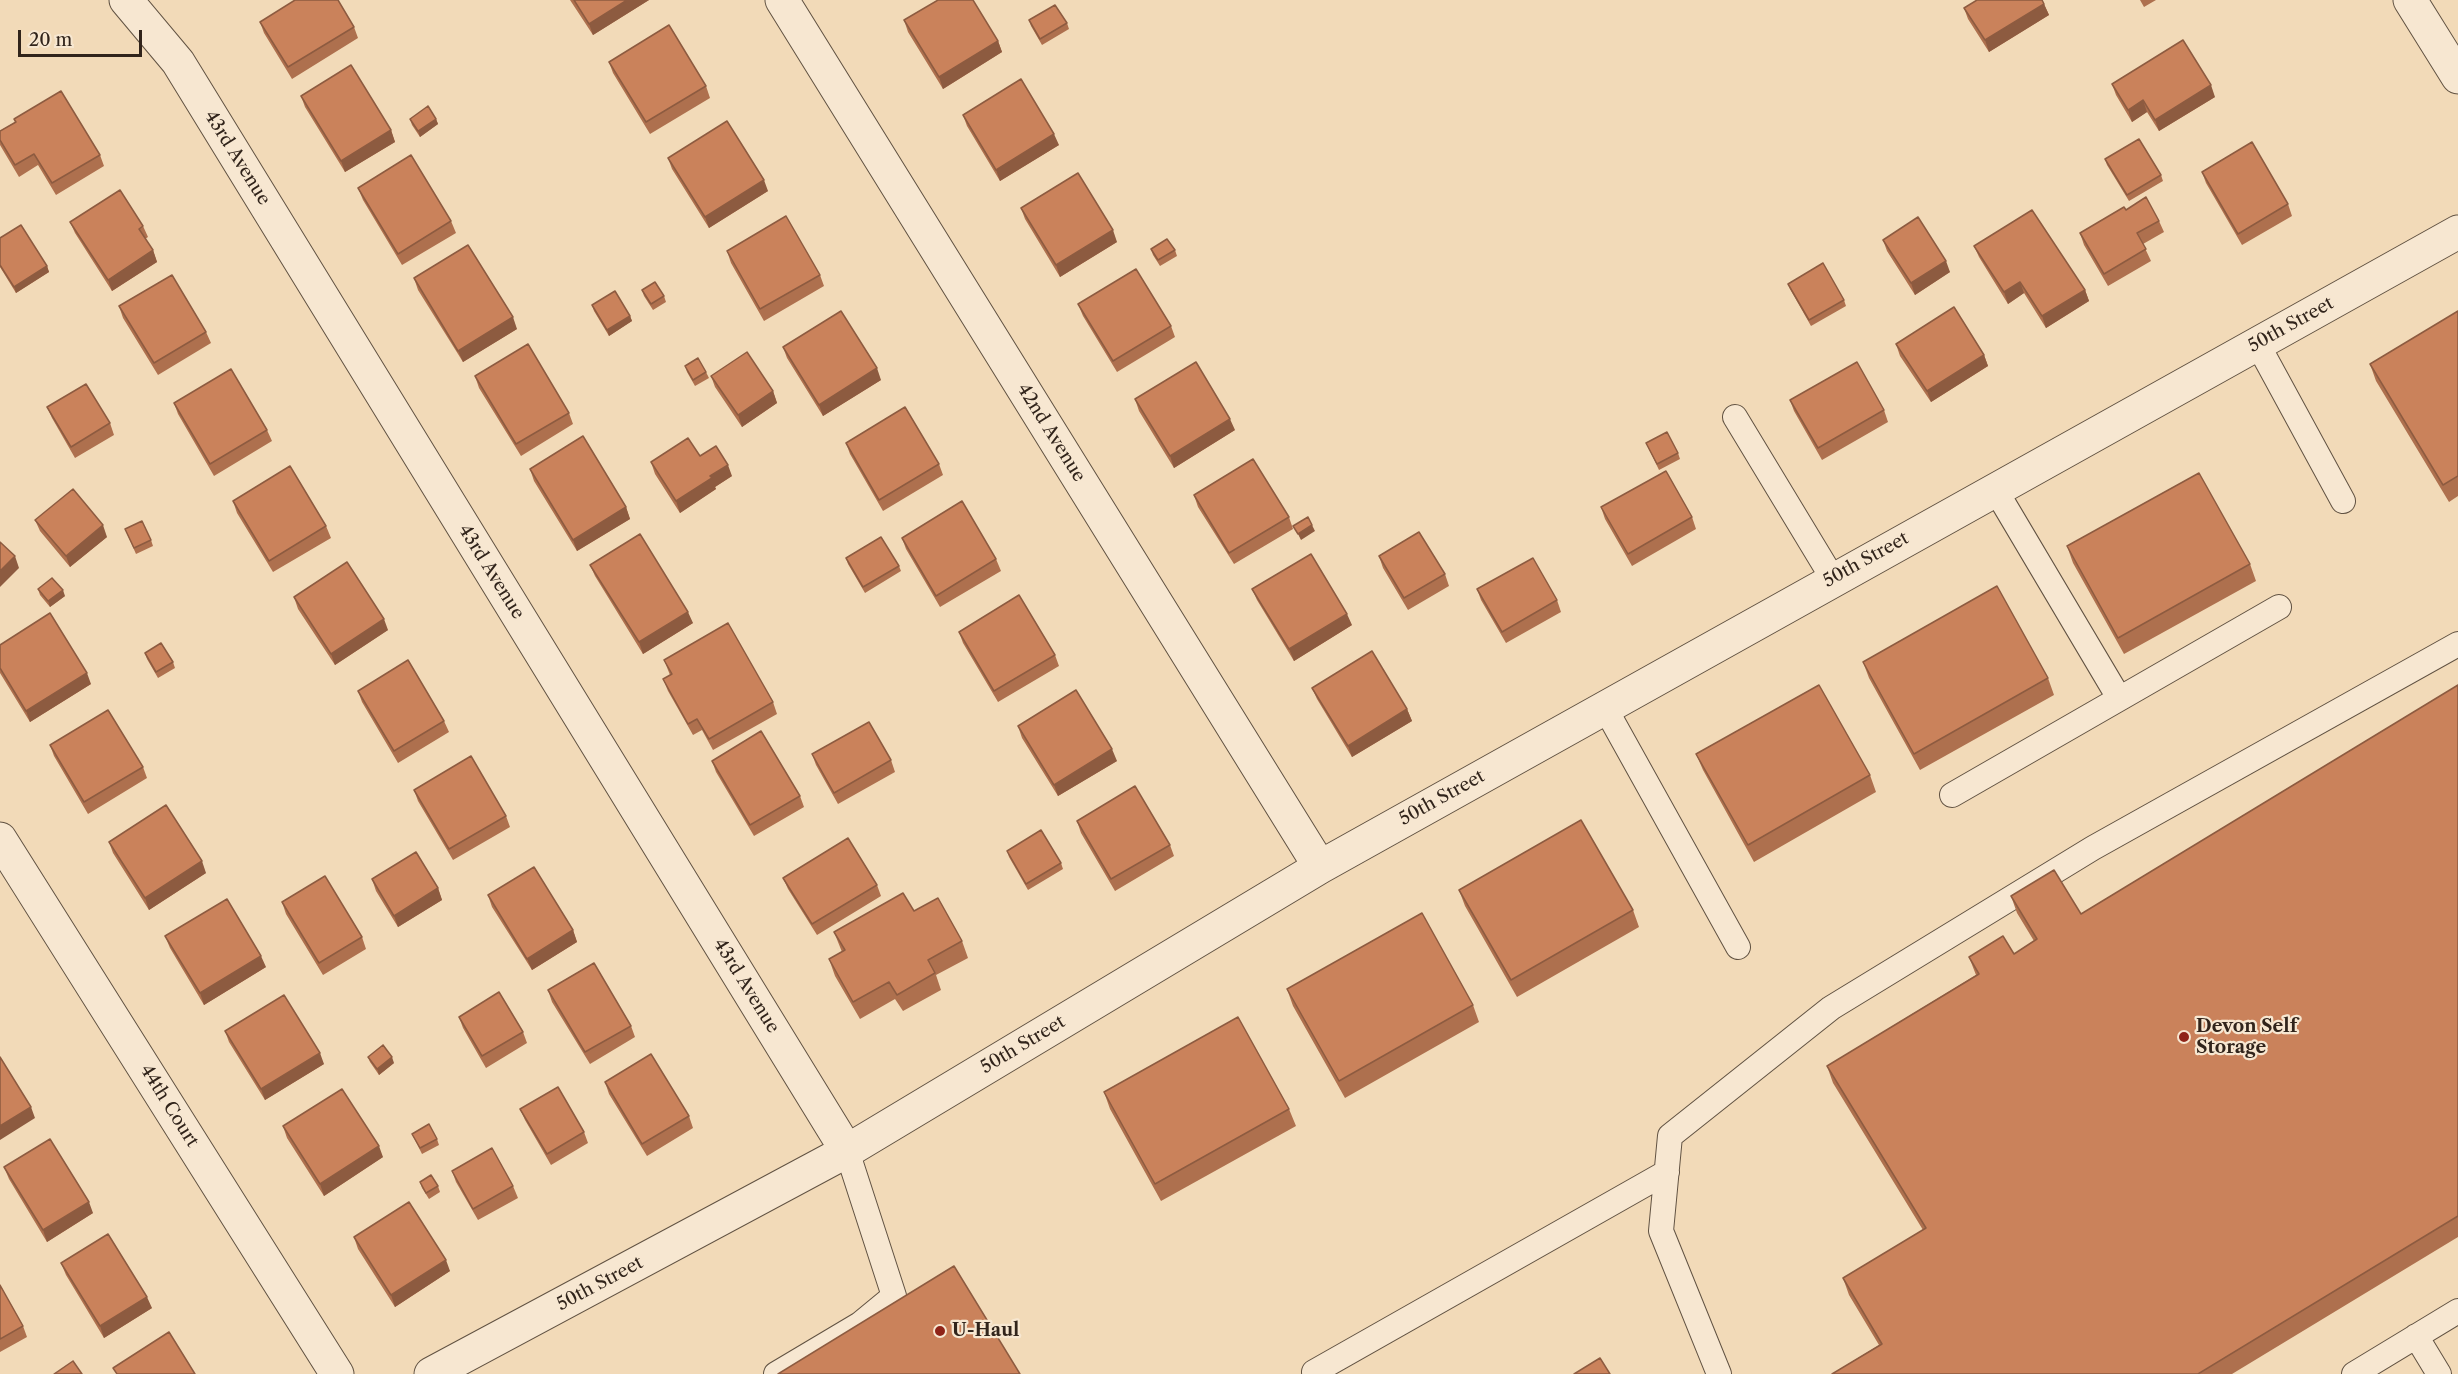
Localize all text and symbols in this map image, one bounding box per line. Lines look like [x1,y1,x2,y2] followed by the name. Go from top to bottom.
[21,18,146,56] scale bar
[29,29,72,51] text: 20 m
[199,107,275,209] street label: 43rd Avenue
[2244,293,2338,357] street label: 50th Street
[1012,380,1090,486] street label: 42nd Avenue
[453,521,529,623] street label: 43rd Avenue
[1819,528,1913,592] street label: 50th Street
[1395,766,1489,830] street label: 50th Street
[708,935,784,1037] street label: 43rd Avenue
[977,1011,1069,1079] street label: 50th Street
[2196,1016,2297,1058] place label: Devon Self Storage
[2177,1030,2191,1044] marker: Devon Self Storage
[135,1061,203,1151] street label: 44th Court
[553,1252,647,1316] street label: 50th Street
[952,1320,1019,1342] place label: U-Haul
[933,1324,947,1338] marker: U-Haul

